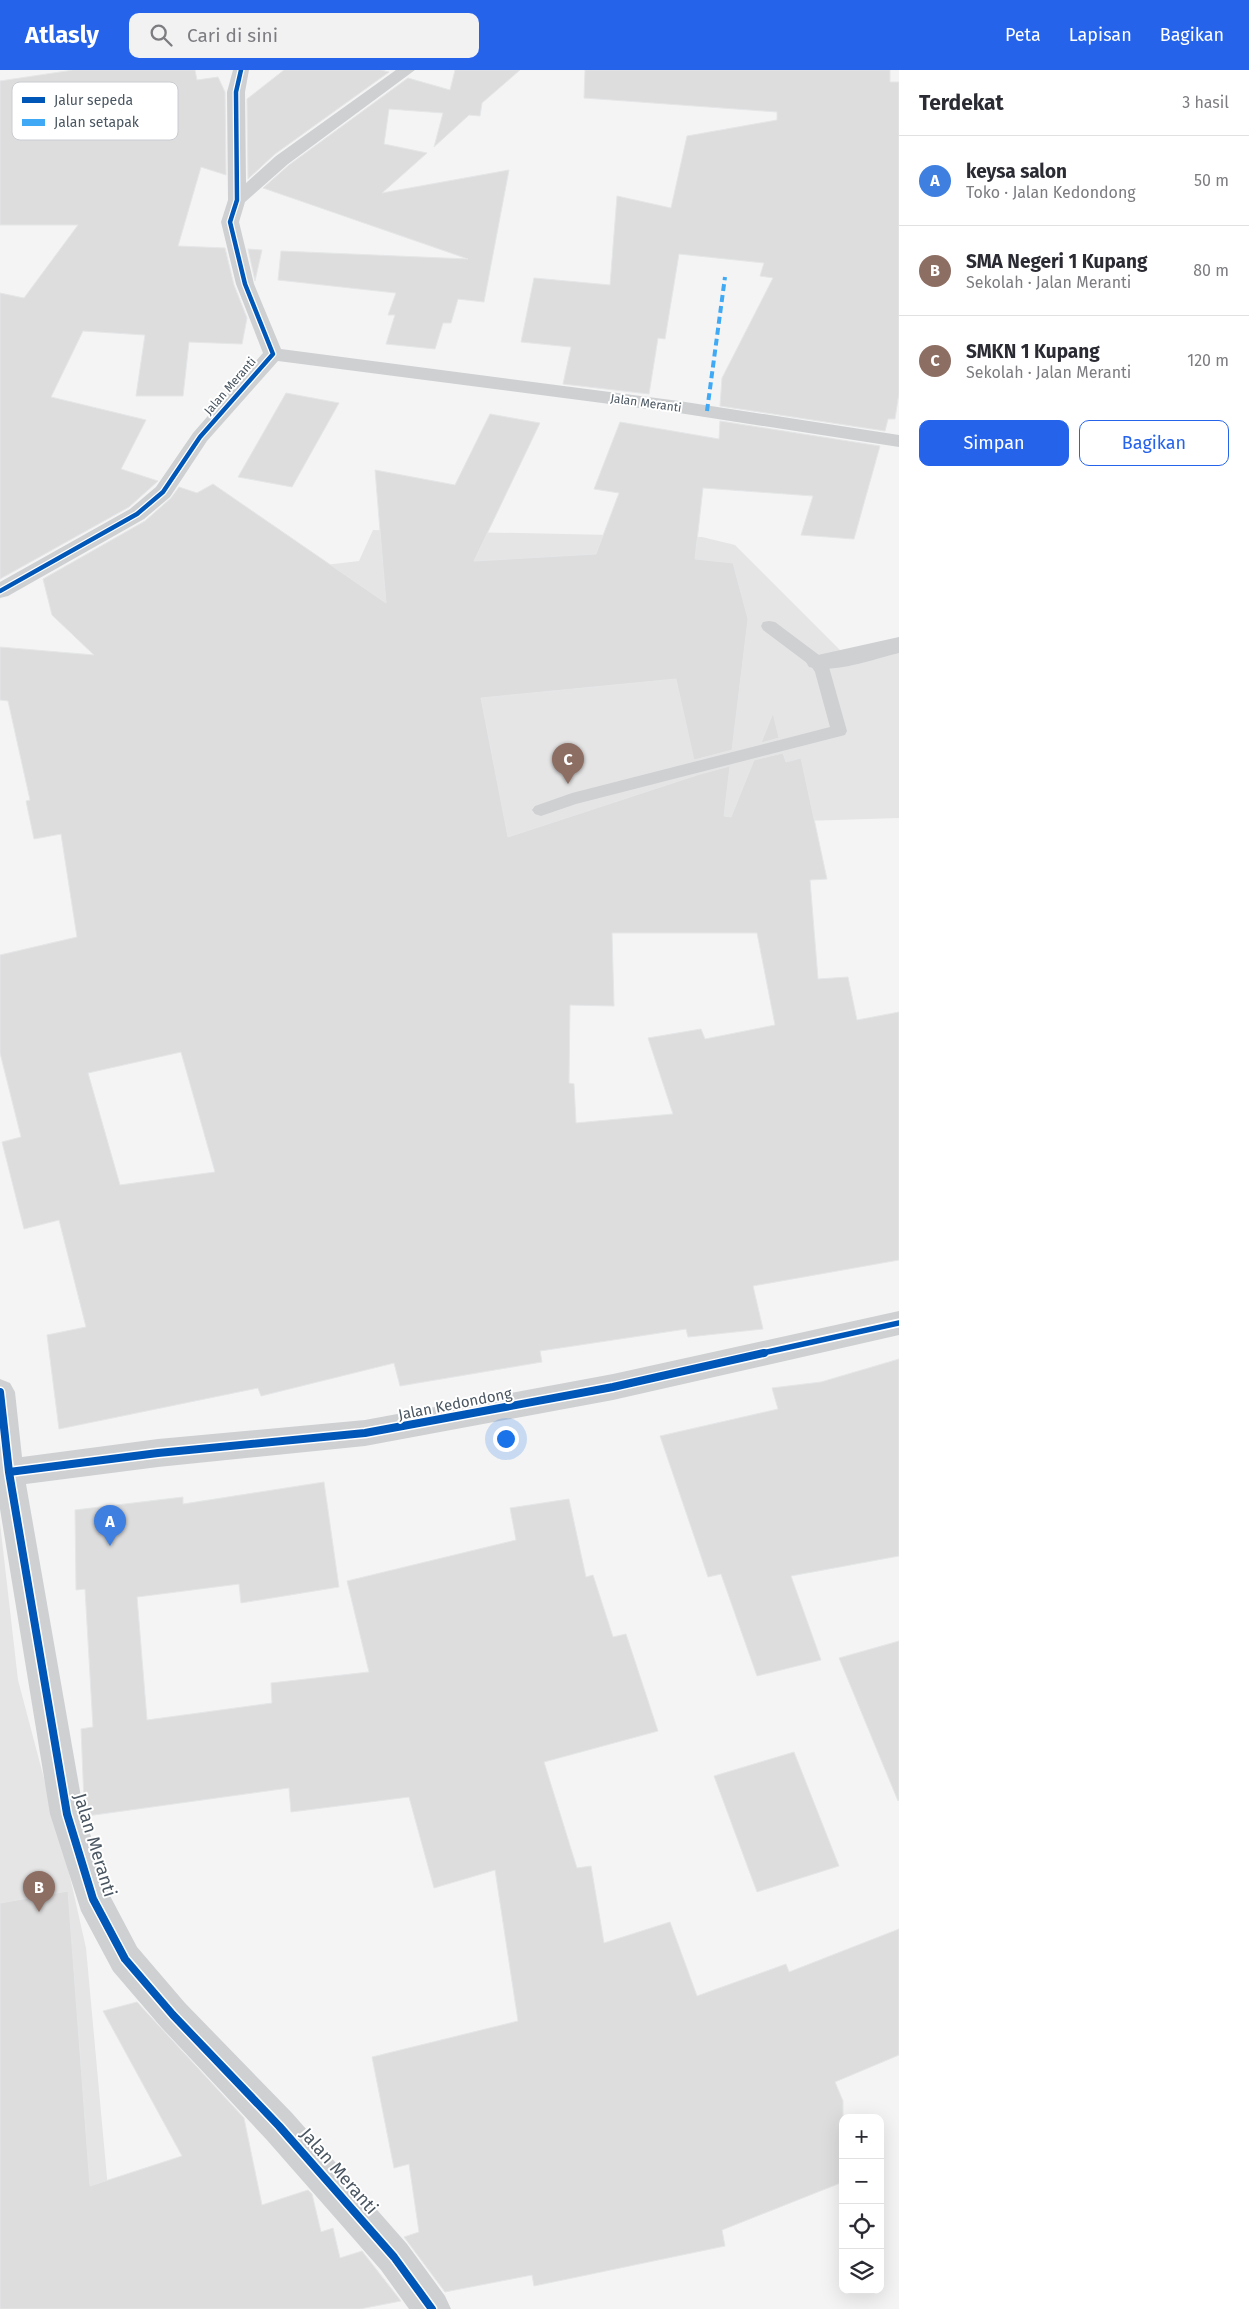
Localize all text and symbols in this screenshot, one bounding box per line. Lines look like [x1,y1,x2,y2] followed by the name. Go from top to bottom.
[129,13,479,58] search box
[25,21,99,49] text: Atlasly
[147,21,175,49] icon: search
[187,24,278,47] text: Cari di sini
[1005,24,1041,46] text: Peta
[1069,24,1132,46] text: Lapisan
[1160,24,1224,46] text: Bagikan
[12,82,178,140] legend
[919,90,1004,116] text: Terdekat
[54,92,133,109] text: Jalur sepeda
[1182,93,1229,112] text: 3 hasil
[54,114,140,131] text: Jalan setapak
[966,160,1067,183] text: keysa salon
[930,171,940,190] text: A
[1194,171,1229,190] text: 50 m
[966,183,1136,202] text: Toko · Jalan Kedondong
[966,250,1147,273] text: SMA Negeri 1 Kupang
[930,261,940,280] text: B
[1193,261,1229,280] text: 80 m
[966,273,1131,292] text: Sekolah · Jalan Meranti
[966,340,1100,363] text: SMKN 1 Kupang
[930,351,940,370] text: C
[1187,351,1229,370] text: 120 m
[201,354,259,418] street label: Jalan Meranti
[966,363,1131,382] text: Sekolah · Jalan Meranti
[610,391,682,415] street label: Jalan Meranti
[919,420,1069,466] button: Simpan
[1079,420,1229,466] button: Bagikan
[552,743,584,784] pin: C
[397,1384,514,1424] street label: Jalan Kedondong
[493,1426,519,1452] your location
[94,1505,126,1546] pin: A
[69,1790,121,1900] street label: Jalan Meranti
[23,1871,55,1912] pin: B
[839,2114,884,2294] map controls
[839,2114,884,2159] button: +
[295,2123,383,2219] street label: Jalan Meranti
[839,2159,884,2204] button: −
[839,2204,884,2249] button: locate
[839,2249,884,2294] button: layers

